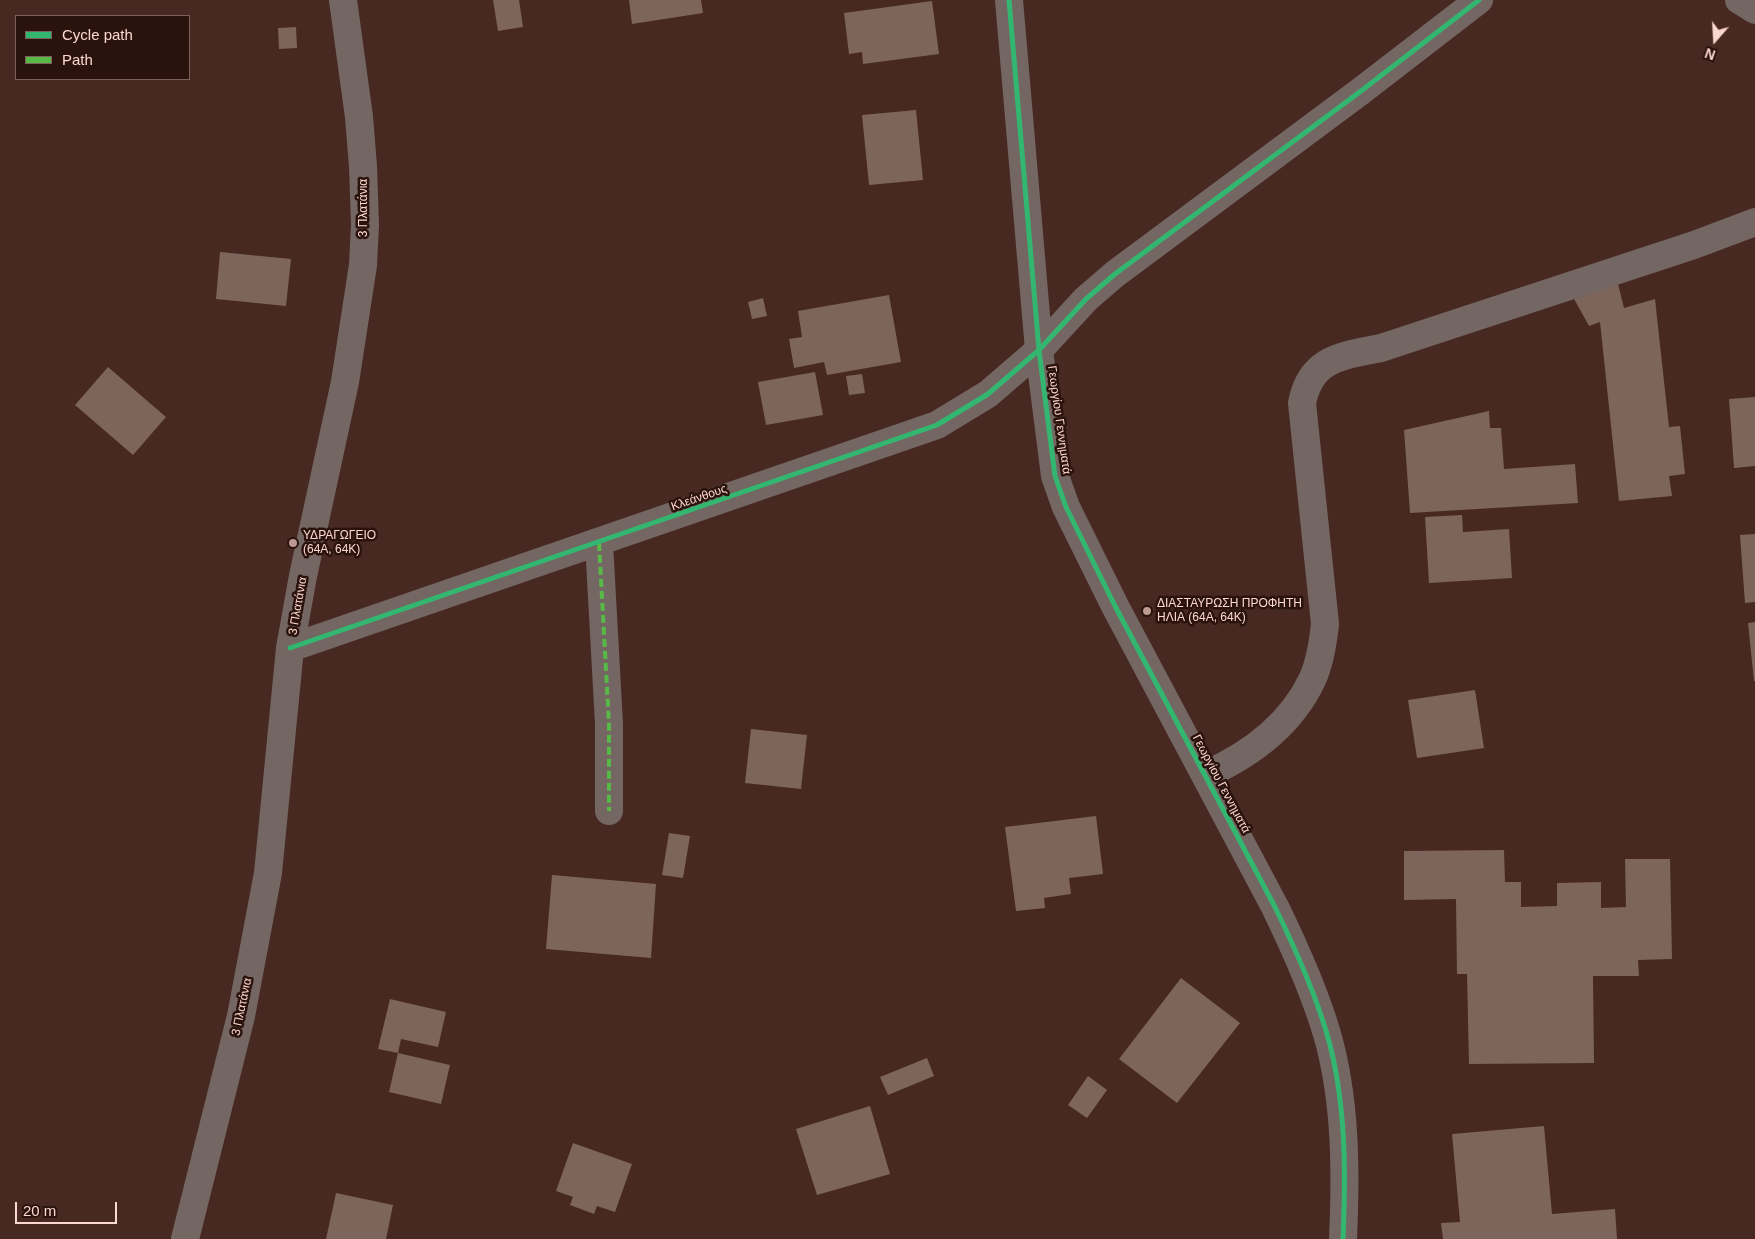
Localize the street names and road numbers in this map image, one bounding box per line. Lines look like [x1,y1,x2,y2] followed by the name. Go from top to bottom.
[357,179,371,237] street label: 3 Πλατάνια
[1044,365,1074,475] street label: Γεωργίου Γεννηματά
[669,482,729,514] street label: Κλεάνθους
[286,576,310,636] street label: 3 Πλατάνια
[1189,732,1253,836] street label: Γεωργίου Γεννηματά
[229,977,255,1037] street label: 3 Πλατάνια

